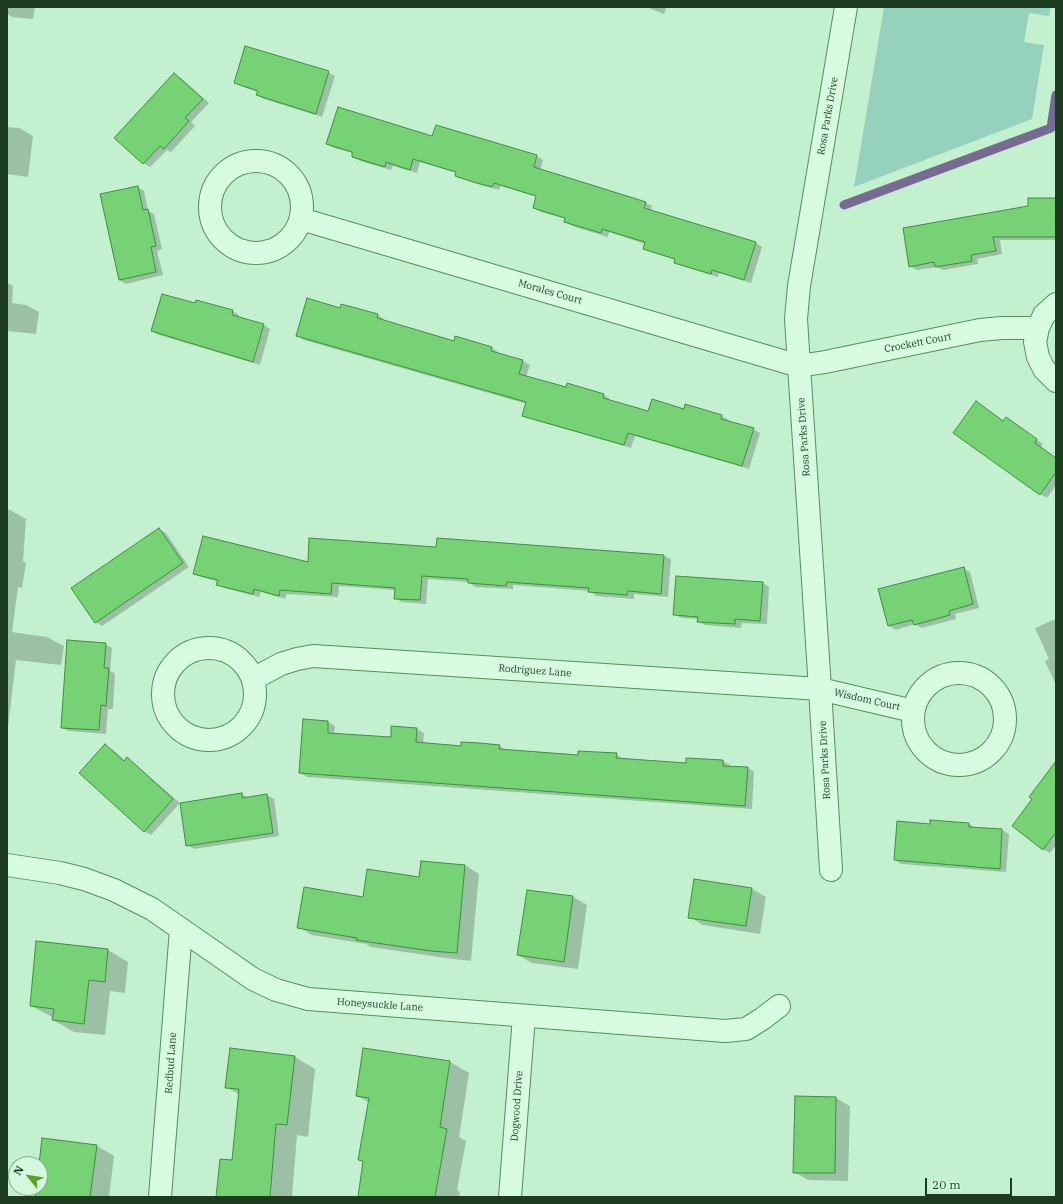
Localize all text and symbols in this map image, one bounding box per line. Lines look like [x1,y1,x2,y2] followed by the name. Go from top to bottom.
[815,76,841,156] street label: Rosa Parks Drive
[517,277,583,307] street label: Morales Court
[883,331,953,355] street label: Crockett Court
[795,397,813,477] street label: Rosa Parks Drive
[498,662,572,680] street label: Rodriguez Lane
[833,687,901,713] street label: Wisdom Court
[817,720,833,800] street label: Rosa Parks Drive
[337,996,423,1014] street label: Honeysuckle Lane
[163,1032,179,1094] street label: Redbud Lane
[509,1070,525,1142] street label: Dogwood Drive
[8,1156,48,1196] north arrow
[10,1163,27,1178] text: N
[927,1170,1014,1196] scale bar
[932,1177,961,1192] text: 20 m

